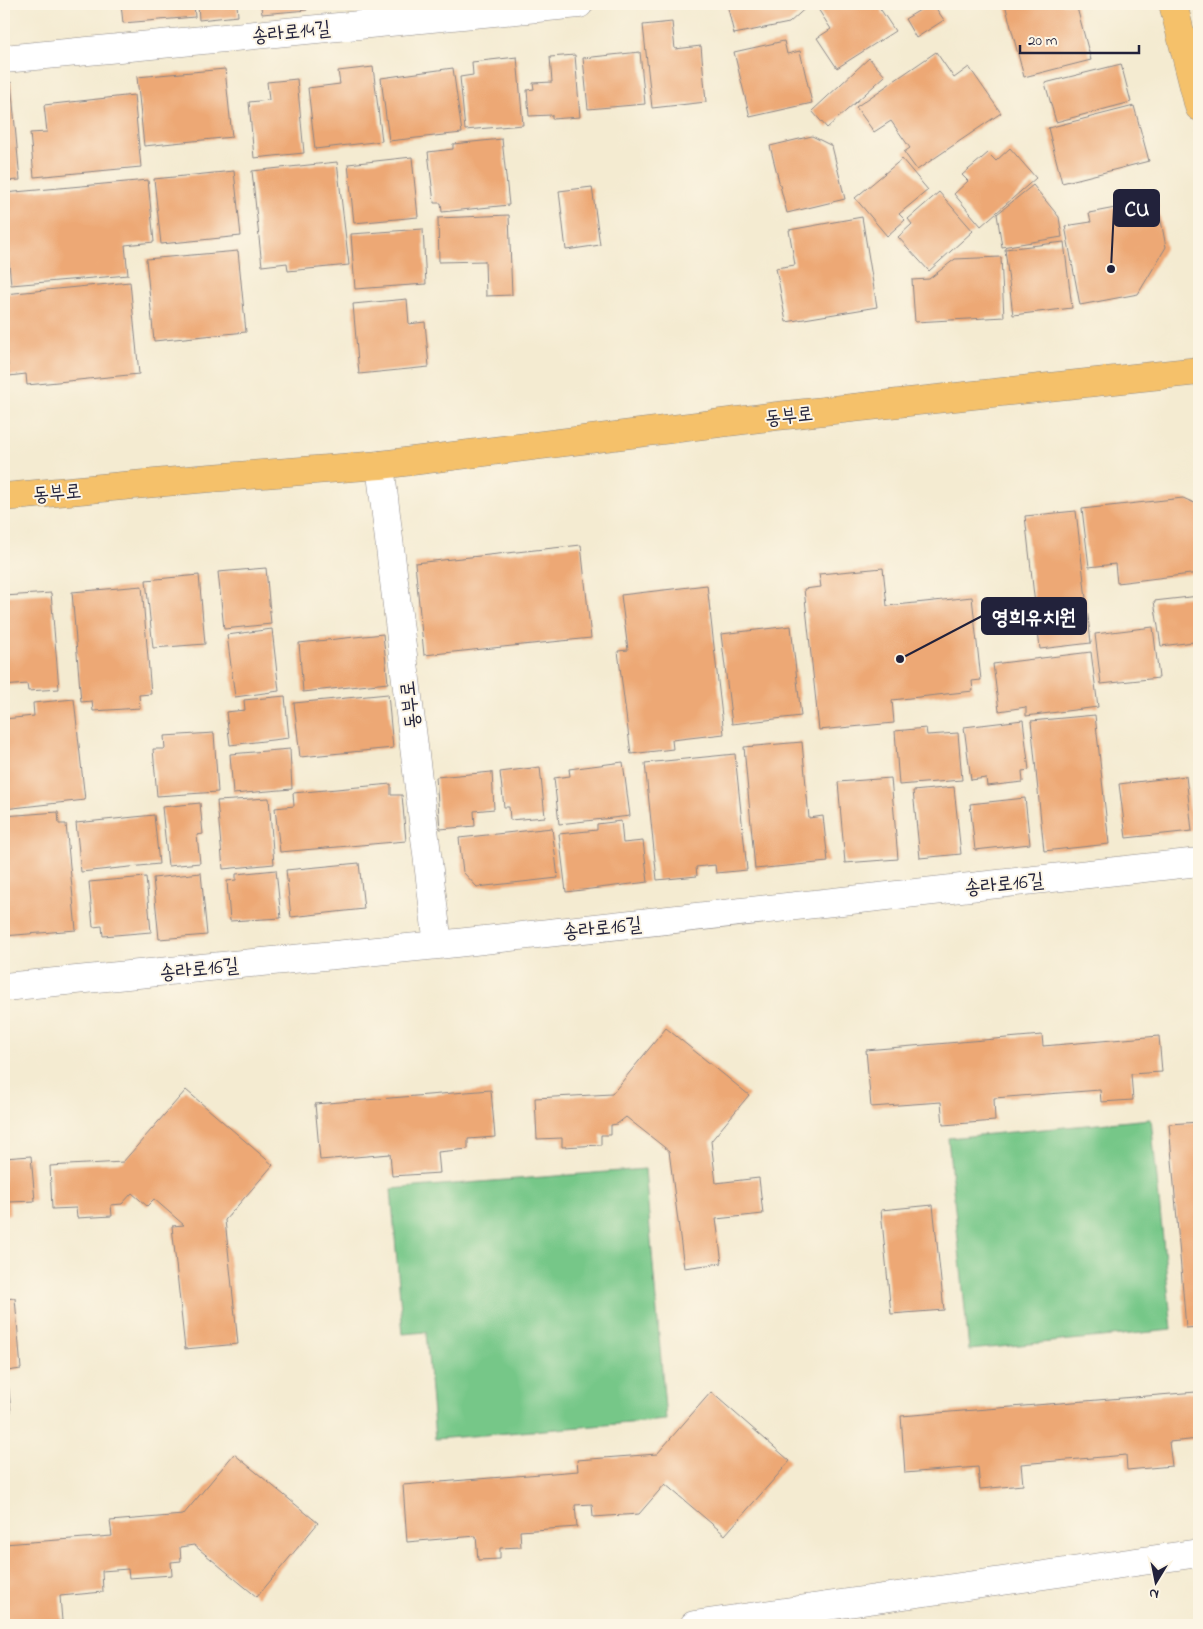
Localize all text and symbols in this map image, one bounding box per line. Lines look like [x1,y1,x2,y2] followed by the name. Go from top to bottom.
[250,15,332,52] street label: 송라로14길
[1020,22,1139,54] scale bar
[1028,30,1058,52] text: 20 m
[1114,190,1159,226] callout: CU
[1125,196,1149,226] text: CU
[764,401,815,434] street label: 동부로
[32,478,83,511] street label: 동부로
[982,598,1086,634] callout: 영희유치원
[992,604,1076,634] text: 영희유치원
[394,679,429,730] street label: 동부로
[963,867,1045,904] street label: 송라로16길
[561,911,643,948] street label: 송라로16길
[158,952,240,989] street label: 송라로16길
[1130,1556,1180,1606] north arrow
[1148,1582,1160,1604] text: N

